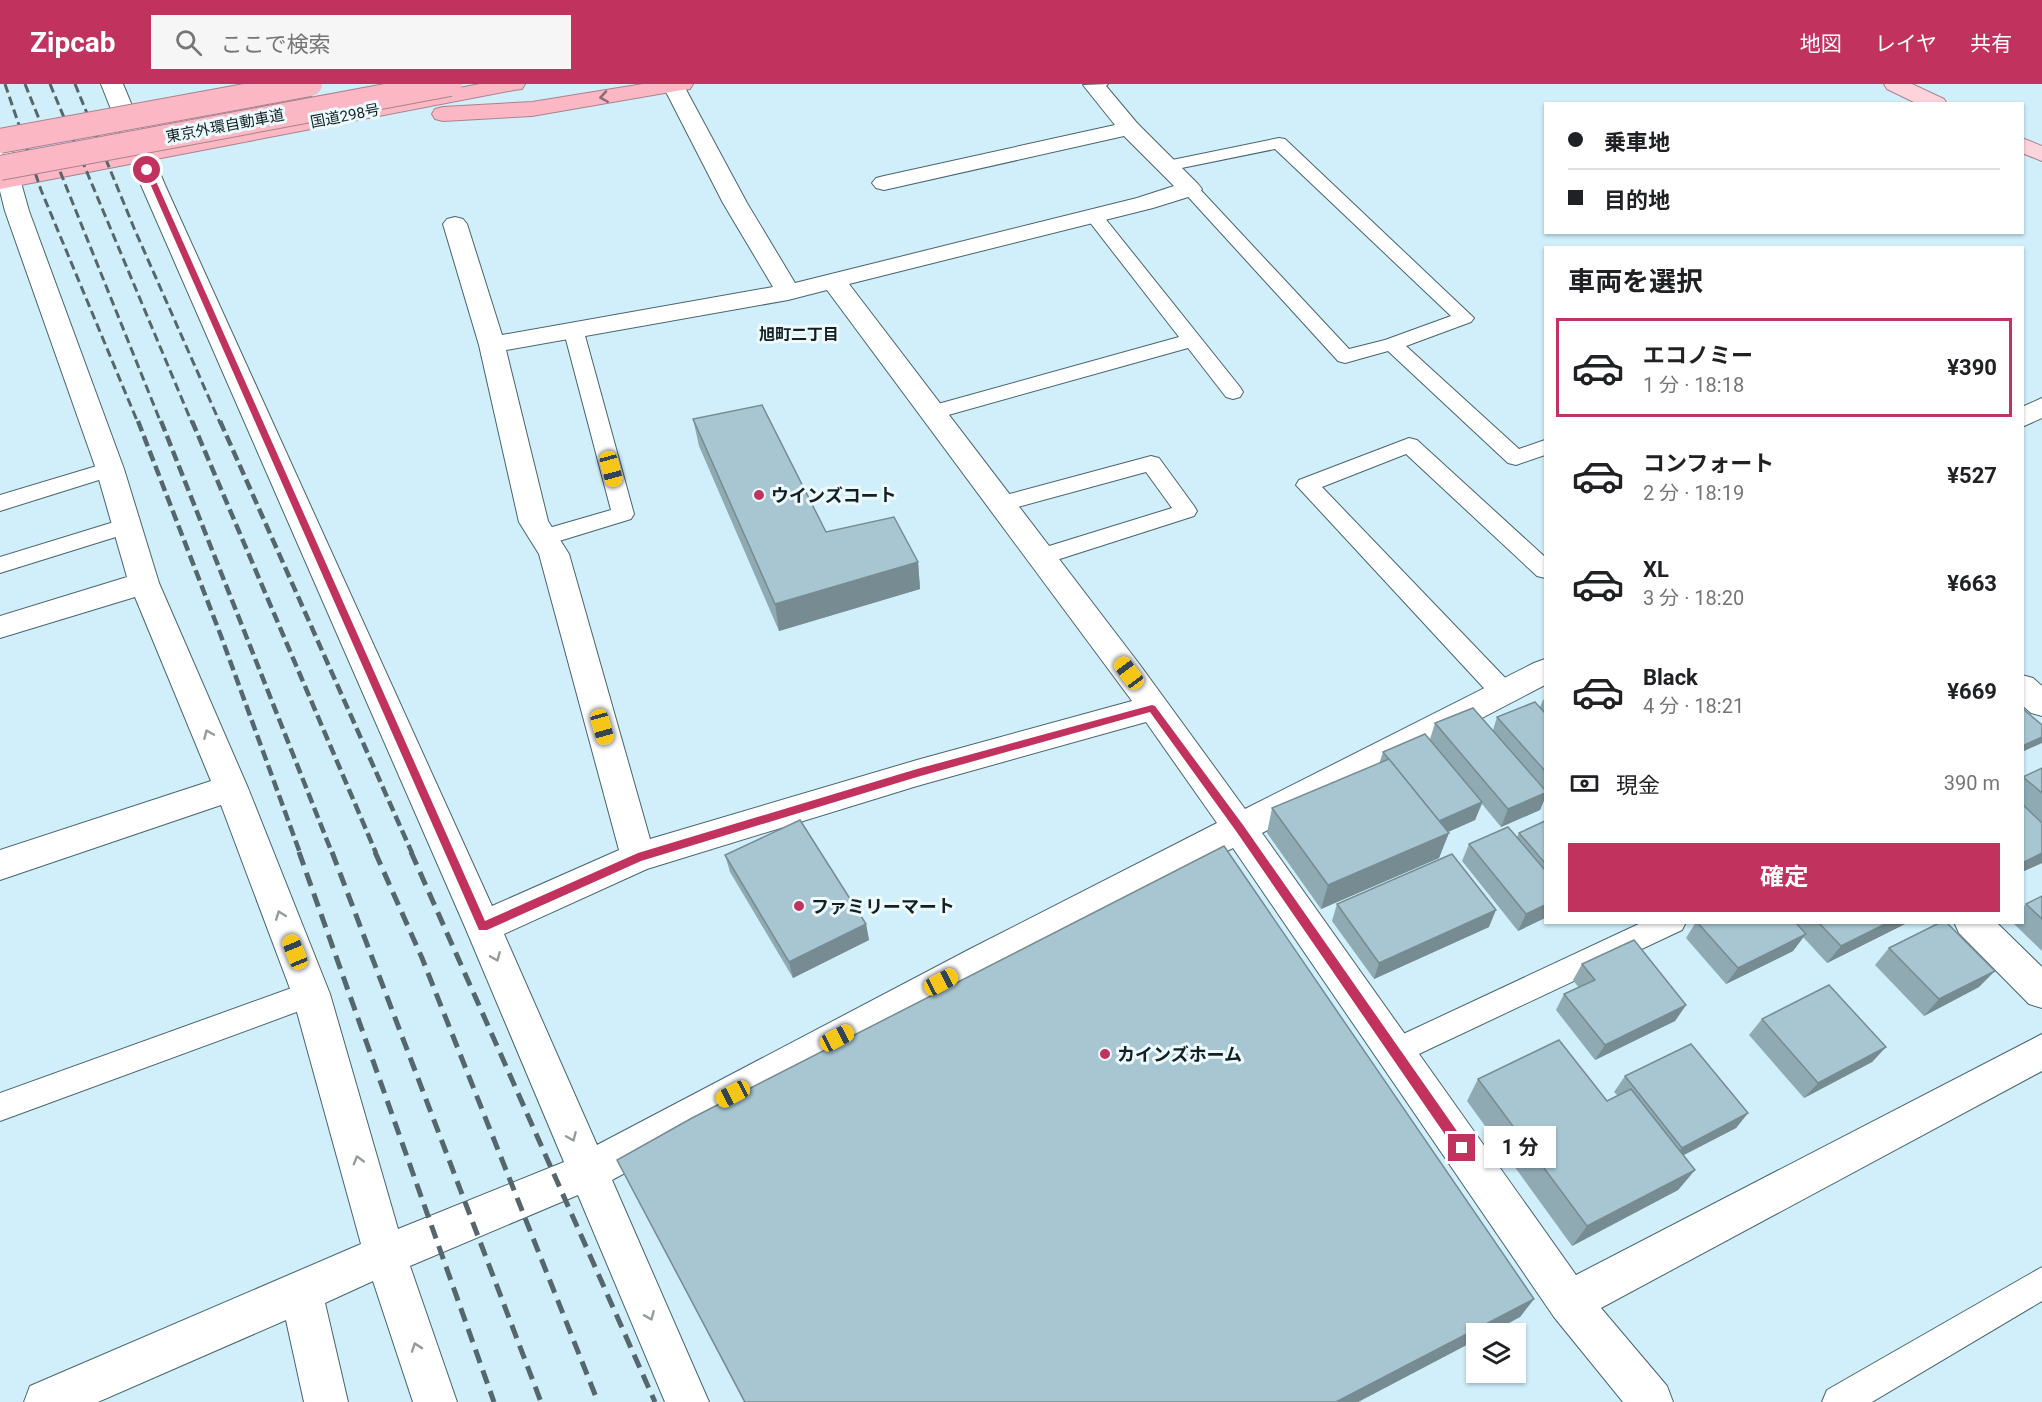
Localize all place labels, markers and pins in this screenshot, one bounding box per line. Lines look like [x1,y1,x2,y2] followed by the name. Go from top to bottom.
[771,485,897,506] place label: ウインズコート
[752,488,766,502] marker: ウインズコート
[811,896,955,917] place label: ファミリーマート
[792,899,806,913] marker: ファミリーマート
[1117,1044,1242,1065] place label: カインズホーム
[1098,1047,1112,1061] marker: カインズホーム

